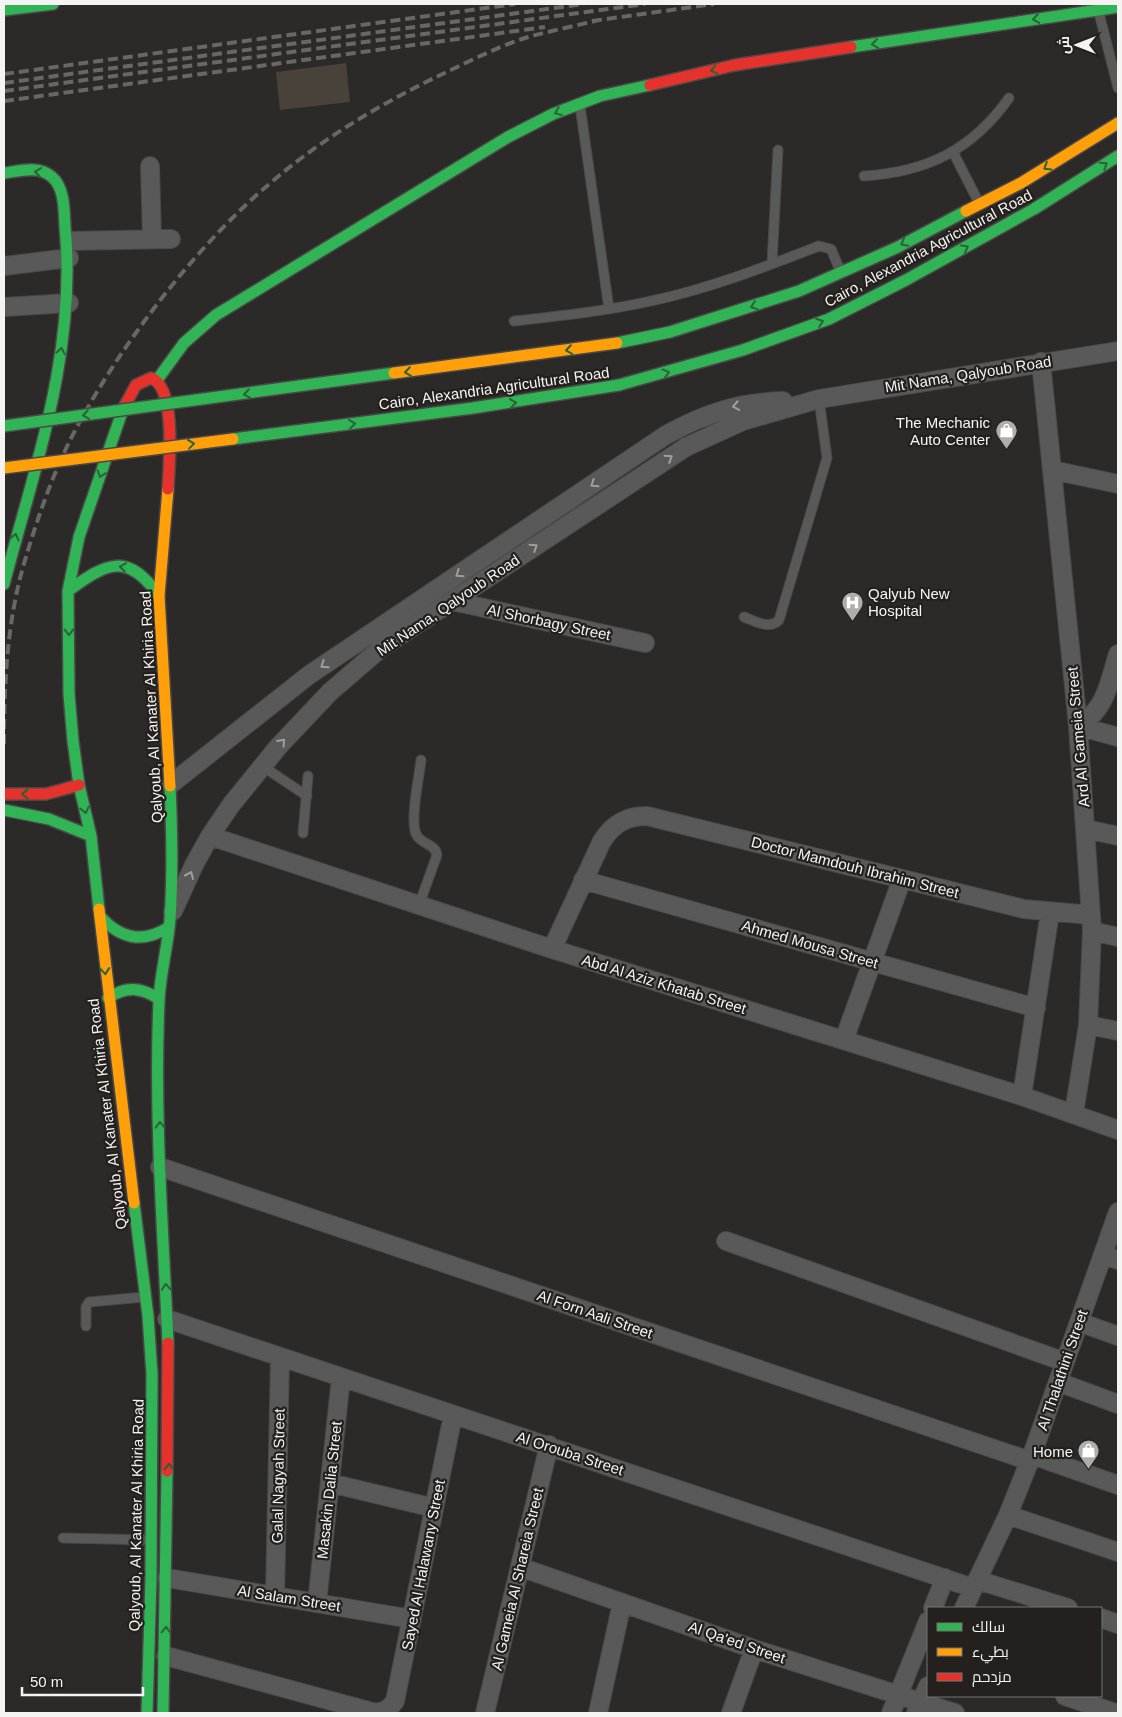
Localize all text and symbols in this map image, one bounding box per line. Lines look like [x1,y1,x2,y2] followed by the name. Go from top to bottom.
[1031,14,1040,24] one-way arrow
[1052,20,1102,70] north arrow
[1056,36,1073,54] text: ش
[871,38,879,49] one-way arrow
[710,64,719,75] one-way arrow
[554,106,563,116] one-way arrow
[1044,161,1053,171] one-way arrow
[1099,161,1108,171] one-way arrow
[34,167,43,177] one-way arrow
[821,186,1035,310] street label: Cairo, Alexandria Agricultural Road
[900,237,909,247] one-way arrow
[959,244,968,254] one-way arrow
[750,300,759,310] one-way arrow
[815,318,824,328] one-way arrow
[564,344,572,355] one-way arrow
[56,347,66,355] one-way arrow
[884,352,1052,396] street label: Mit Nama, Qalyoub Road
[378,363,610,413] street label: Cairo, Alexandria Agricultural Road
[403,367,412,377] one-way arrow
[662,368,670,379] one-way arrow
[242,388,250,399] one-way arrow
[510,398,518,409] one-way arrow
[731,400,740,411] one-way arrow
[81,409,89,420] one-way arrow
[896,414,990,448] place label: The Mechanic Auto Center
[348,419,357,429] one-way arrow
[994,419,1018,450] shop icon: The Mechanic Auto Center
[187,439,195,450] one-way arrow
[664,454,673,464] one-way arrow
[96,469,106,477] one-way arrow
[590,478,600,487] one-way arrow
[9,532,20,541] one-way arrow
[528,544,538,553] one-way arrow
[373,551,523,659] street label: Mit Nama, Qalyoub Road
[118,563,127,573] one-way arrow
[455,568,465,577] one-way arrow
[868,585,950,619] place label: Qalyub New Hospital
[136,590,166,824] street label: Qalyoub, Al Kanater Al Khiria Road
[840,590,864,621] hospital icon: Qalyub New Hospital
[486,601,613,644] street label: Al Shorbagy Street
[63,628,74,636] one-way arrow
[320,659,330,668] one-way arrow
[1063,665,1093,808] street label: Ard Al Gameia Street
[276,739,285,748] one-way arrow
[20,789,28,799] one-way arrow
[79,806,90,815] one-way arrow
[749,833,961,901] street label: Doctor Mamdouh Ibrahim Street
[183,871,194,880] one-way arrow
[740,916,881,972] street label: Ahmed Mousa Street
[580,951,749,1017] street label: Abd Al Aziz Khatab Street
[99,968,110,976] one-way arrow
[84,998,130,1230] street label: Qalyoub, Al Kanater Al Khiria Road
[154,1121,165,1129] one-way arrow
[160,1283,171,1291] one-way arrow
[535,1286,656,1342] street label: Al Forn Aali Street
[1033,1307,1091,1433] street label: Al Thalathini Street
[125,1399,147,1631] street label: Qalyoub, Al Kanater Al Khiria Road
[268,1407,288,1544] street label: Galal Nagyah Street
[313,1419,345,1560] street label: Masakin Dalia Street
[514,1428,627,1479] street label: Al Orouba Street
[1077,1439,1101,1470] shop icon: Home
[1033,1443,1073,1460] place label: Home
[164,1463,174,1470] one-way arrow
[398,1477,448,1652] street label: Sayed Al Halawany Street
[488,1485,546,1672] street label: Al Gameia Al Shareia Street
[236,1581,343,1615] street label: Al Salam Street
[927,1607,1102,1697] legend
[686,1617,788,1667] street label: Al Qa'ed Street
[972,1618,1005,1635] text: سالك
[161,1625,171,1633] one-way arrow
[972,1643,1009,1664] text: بطيء
[22,1664,144,1696] scale bar
[972,1668,1012,1687] text: مزدحم
[30,1673,63,1690] text: 50 m

